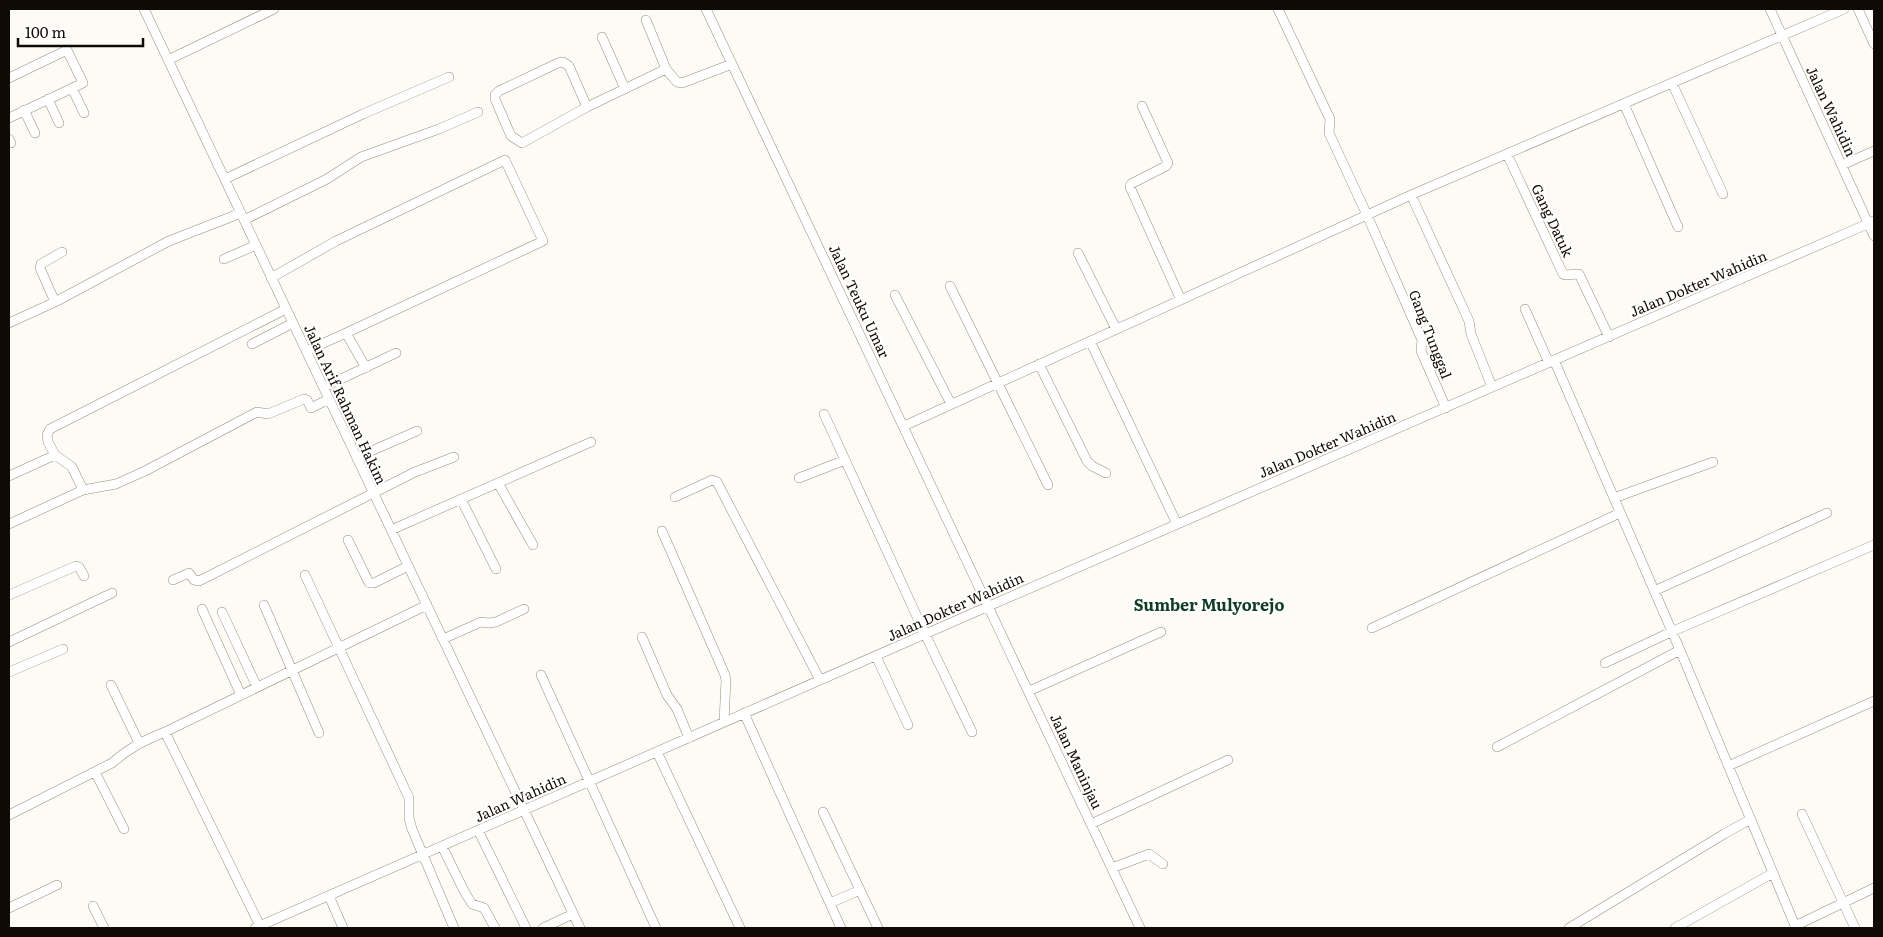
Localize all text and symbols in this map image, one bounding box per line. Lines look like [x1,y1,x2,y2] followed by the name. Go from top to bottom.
[18,15,142,47] scale bar
[25,20,66,43] text: 100 m
[1802,62,1862,160] street label: Jalan Wahidin
[1527,180,1579,260] street label: Gang Datuk
[825,241,895,361] street label: Jalan Teuku Umar
[1626,245,1770,321] street label: Jalan Dokter Wahidin
[1405,287,1457,382] street label: Gang Tunggal
[300,321,392,488] street label: Jalan Arif Rahman Hakim
[1255,406,1399,482] street label: Jalan Dokter Wahidin
[884,567,1026,645] street label: Jalan Dokter Wahidin
[1134,592,1284,616] district label: Sumber Mulyorejo
[1046,710,1108,812] street label: Jalan Maninjau
[471,768,569,826] street label: Jalan Wahidin

